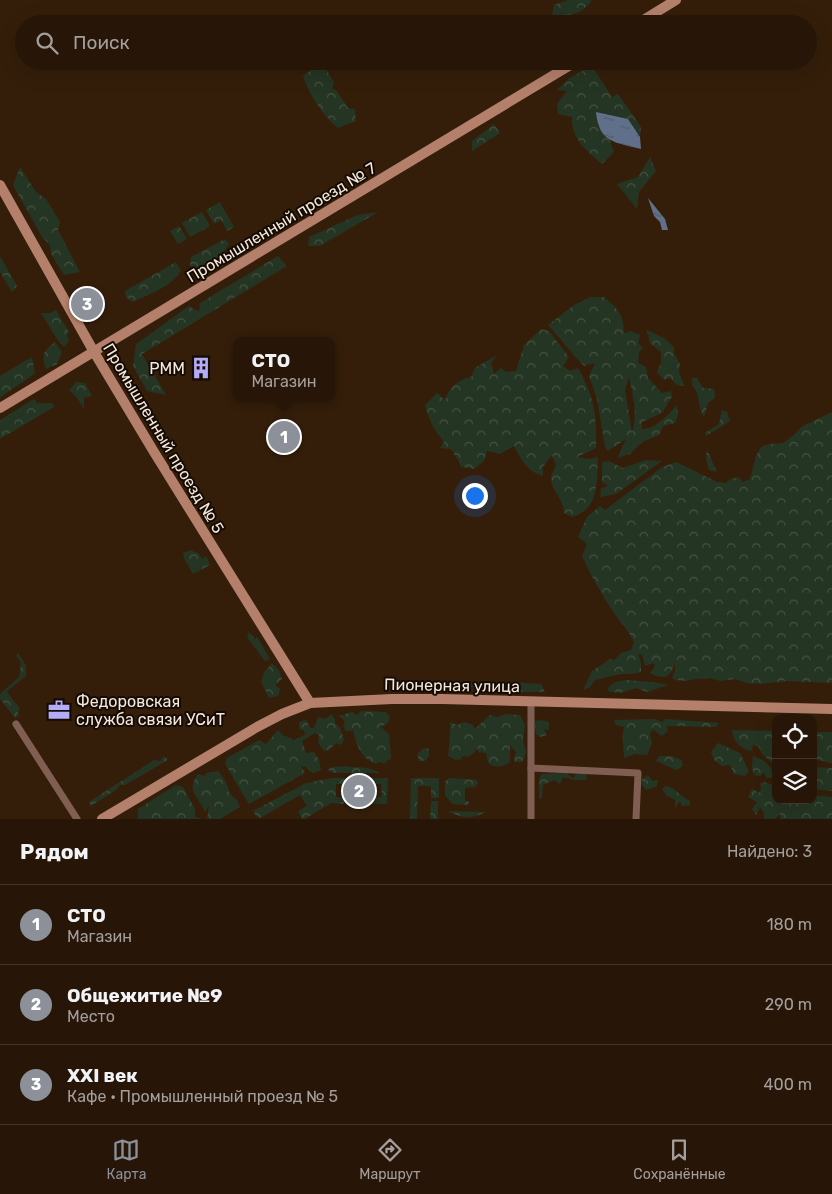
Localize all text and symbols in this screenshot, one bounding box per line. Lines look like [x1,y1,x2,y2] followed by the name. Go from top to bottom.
[15,15,817,70] search box
[33,29,61,57] icon: search
[73,31,130,54] text: Поиск
[183,158,379,287] street label: Промышленный проезд № 7
[71,285,103,323] pin: 3
[233,337,335,402] popup
[99,340,228,537] street label: Промышленный проезд № 5
[252,349,290,372] text: СТО
[188,355,214,381] building icon: РММ
[149,359,185,378] place label: РММ
[252,372,316,391] text: Магазин
[268,418,300,456] pin: 1
[462,483,488,509] your location
[384,675,520,696] street label: Пионерная улица
[76,692,225,729] place label: Федоровская служба связи УСиТ
[46,697,72,723] office icon: Федоровская служба связи УСиТ
[772,714,817,804] map controls
[772,714,817,759] button: locate
[772,759,817,804] button: layers
[343,772,375,810] pin: 2
[20,839,89,864] text: Рядом
[727,842,812,861] text: Найдено: 3
[67,904,106,927] text: СТО
[32,915,40,934] text: 1
[767,915,812,934] text: 180 m
[67,927,132,946] text: Магазин
[67,984,222,1007] text: Общежитие №9
[31,995,41,1014] text: 2
[765,995,812,1014] text: 290 m
[67,1007,115,1026] text: Место
[67,1064,138,1087] text: XXI век
[31,1075,41,1094] text: 3
[764,1075,812,1094] text: 400 m
[67,1087,338,1106] text: Кафе · Промышленный проезд № 5
[106,1136,146,1183] tab: Карта
[359,1136,420,1183] tab: Маршрут
[633,1136,726,1183] tab: Сохранённые

